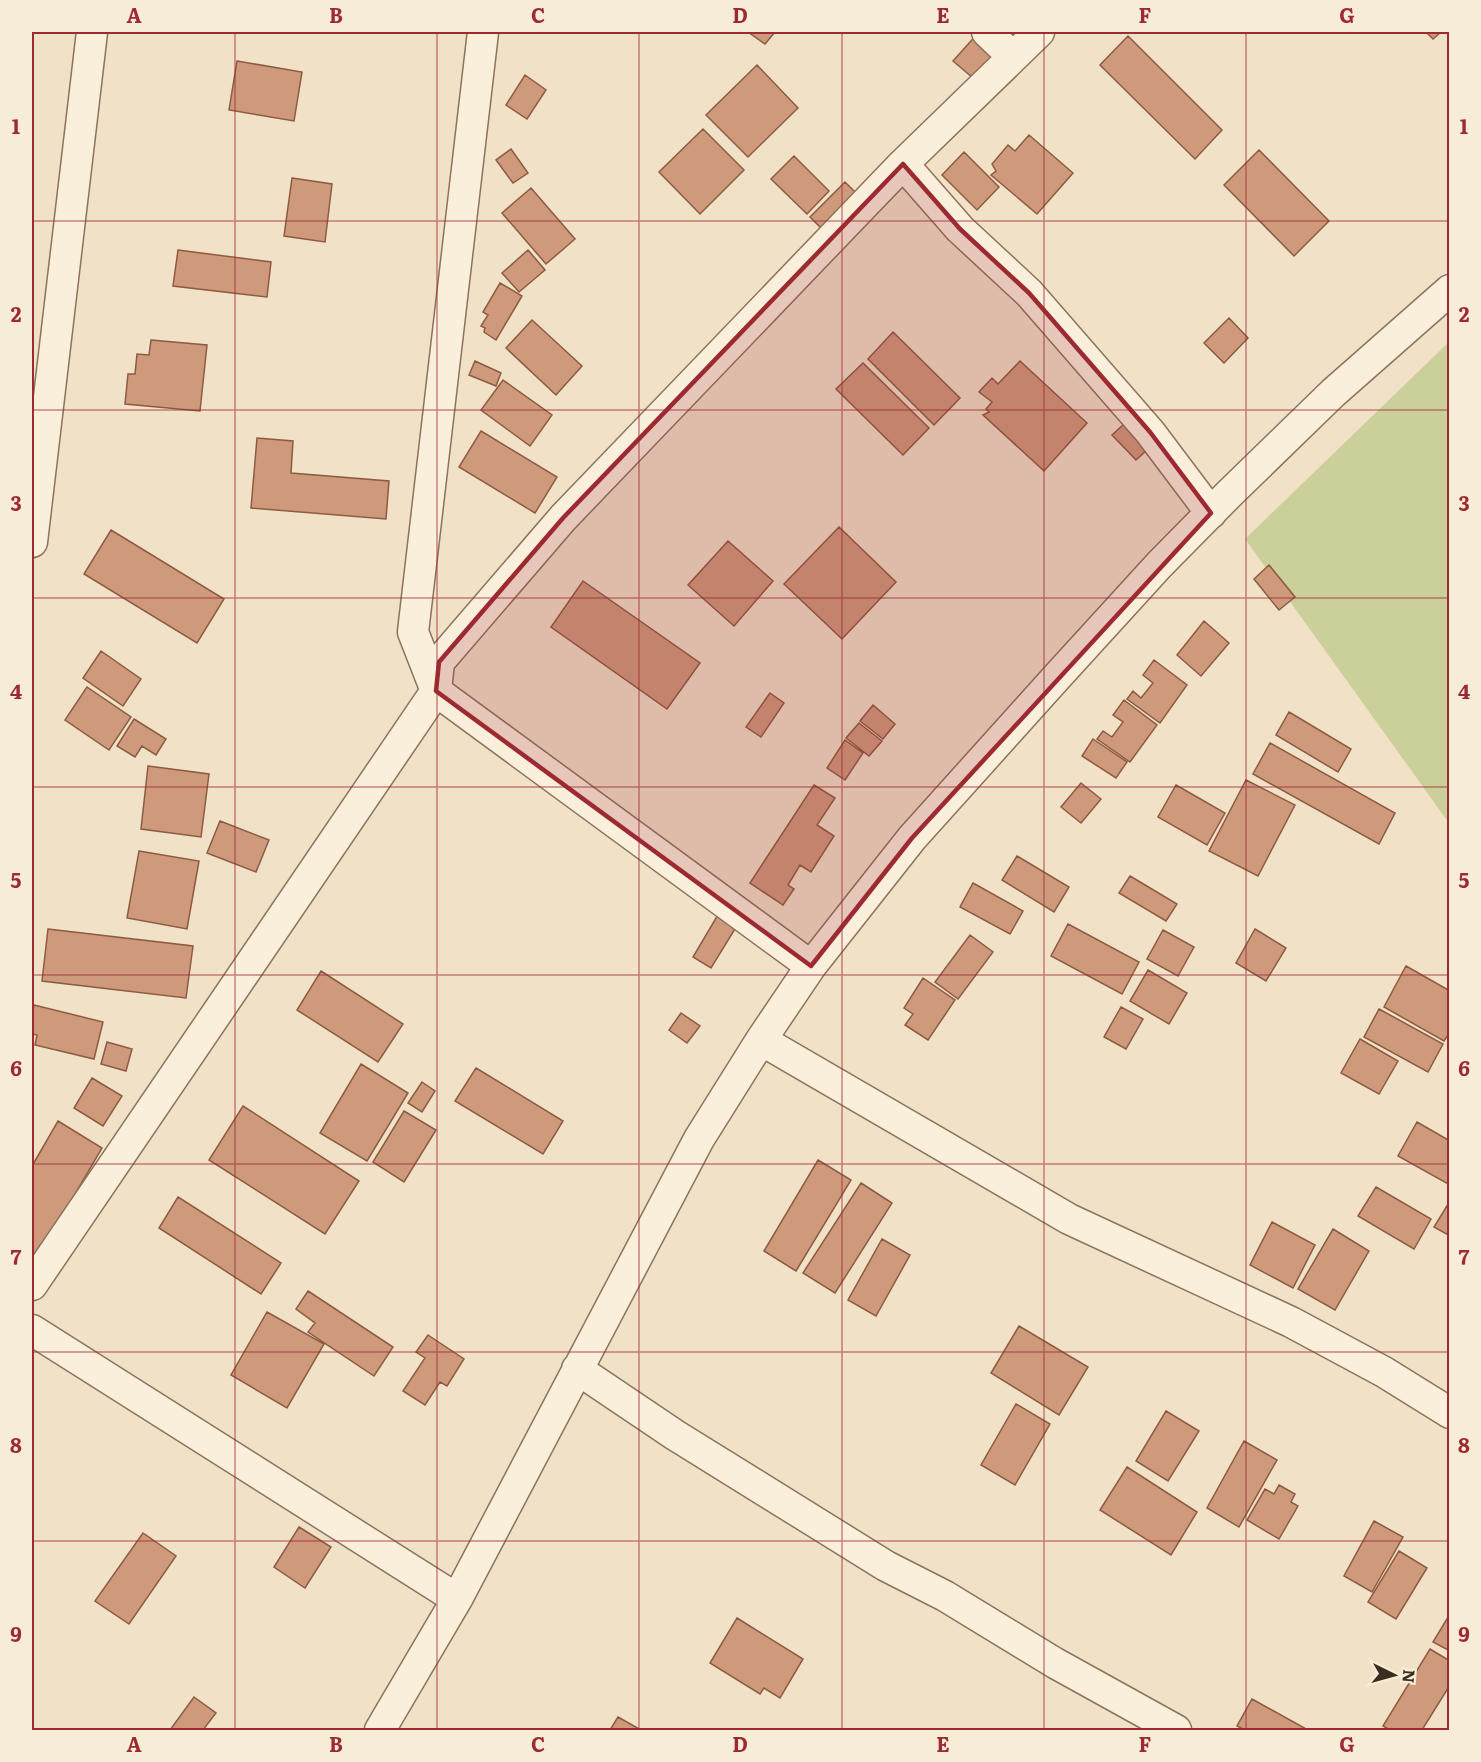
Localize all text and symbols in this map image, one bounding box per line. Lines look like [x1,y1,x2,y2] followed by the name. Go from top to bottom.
[126,0,142,29] text: A
[329,0,343,29] text: B
[531,0,545,29] text: C
[732,0,748,29] text: D
[936,0,950,29] text: E
[1139,0,1152,29] text: F
[1339,0,1355,29] text: G
[12,110,20,140] text: 1
[1460,110,1468,140] text: 1
[11,298,22,328] text: 2
[1459,298,1470,328] text: 2
[10,487,22,517] text: 3
[1458,487,1470,517] text: 3
[10,675,22,705] text: 4
[1458,675,1470,705] text: 4
[11,864,22,894] text: 5
[1459,864,1470,894] text: 5
[10,1052,22,1082] text: 6
[1458,1052,1470,1082] text: 6
[11,1241,22,1271] text: 7
[1459,1241,1470,1271] text: 7
[10,1429,22,1459] text: 8
[1458,1429,1470,1459] text: 8
[10,1618,22,1648] text: 9
[1458,1618,1470,1648] text: 9
[1364,1645,1424,1705] north arrow
[1397,1669,1422,1684] text: N
[126,1728,142,1758] text: A
[329,1728,343,1758] text: B
[531,1728,545,1758] text: C
[732,1728,748,1758] text: D
[936,1728,950,1758] text: E
[1139,1728,1152,1758] text: F
[1339,1728,1355,1758] text: G

